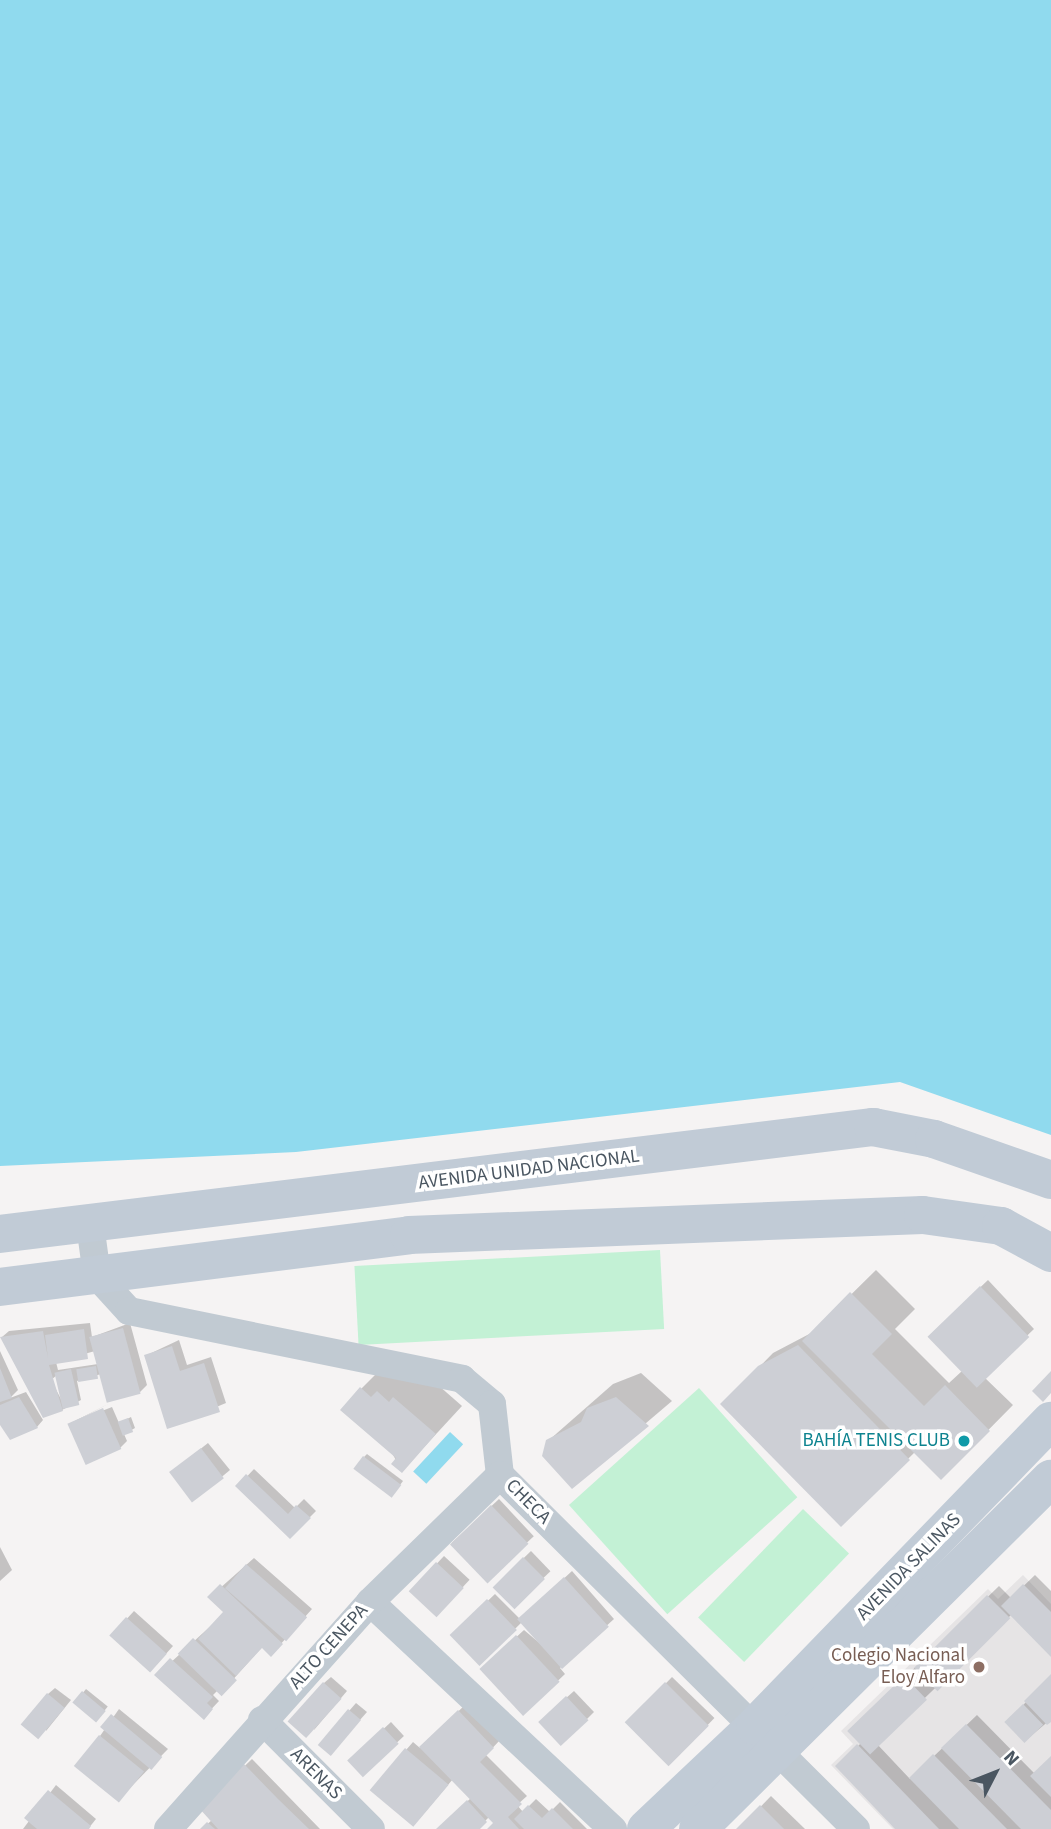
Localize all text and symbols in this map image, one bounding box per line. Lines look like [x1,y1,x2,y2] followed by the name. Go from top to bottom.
[417,1145,641,1195] street label: AVENIDA UNIDAD NACIONAL
[803,1430,950,1452] place label: BAHÍA TENIS CLUB
[956,1433,972,1449] marker: BAHÍA TENIS CLUB
[501,1475,555,1529] street label: CHECA
[852,1509,966,1625] street label: AVENIDA SALINAS
[285,1600,373,1694] street label: ALTO CENEPA
[831,1645,965,1689] place label: Colegio Nacional Eloy Alfaro
[971,1659,987,1675] marker: Colegio Nacional Eloy Alfaro
[960,1738,1030,1808] north arrow
[285,1743,347,1805] street label: ARENAS
[997,1745,1025,1772] text: N

